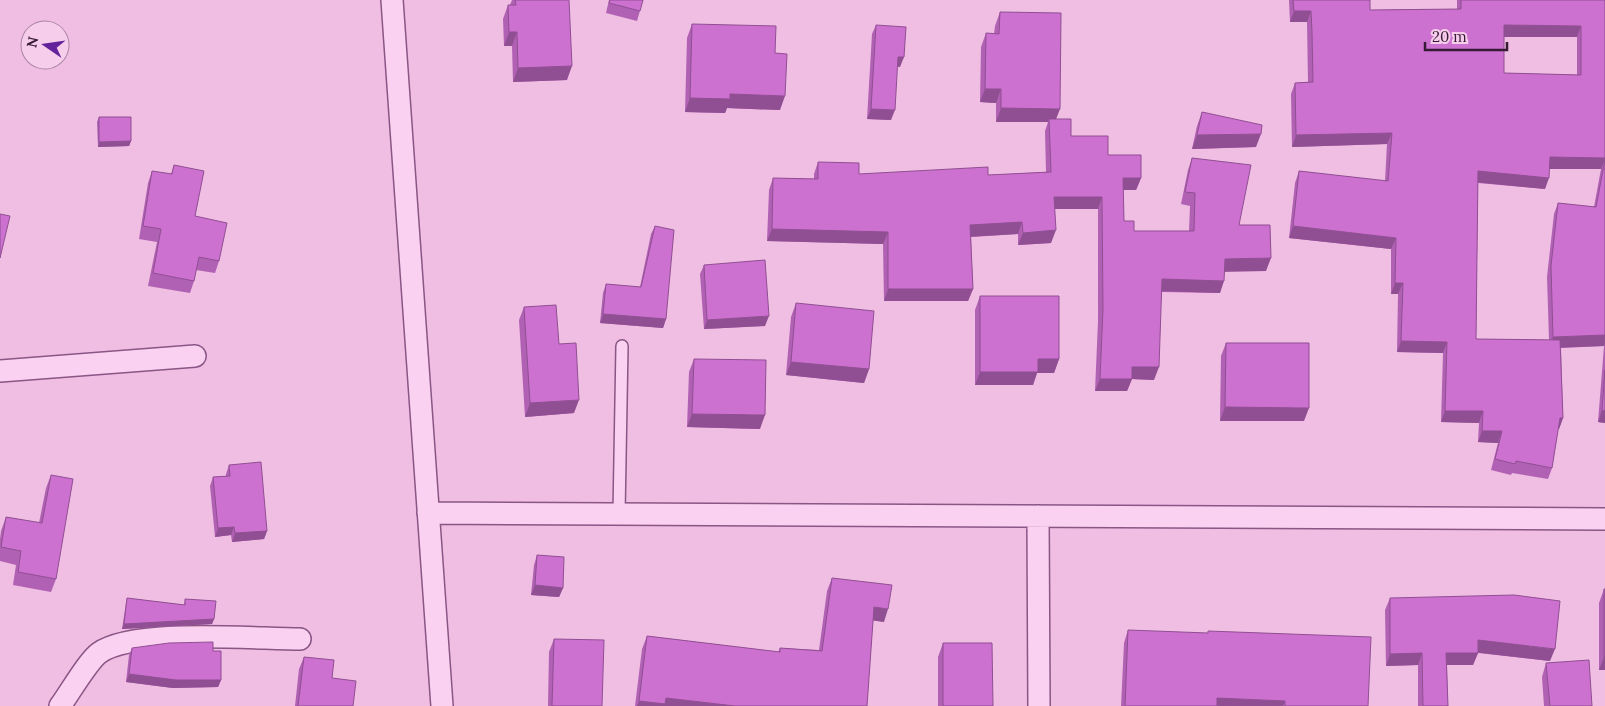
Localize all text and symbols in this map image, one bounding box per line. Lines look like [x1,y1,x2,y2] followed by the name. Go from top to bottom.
[20,20,70,70] north arrow
[1425,20,1508,52] scale bar
[1432,27,1467,46] text: 20 m
[22,35,42,49] text: N

